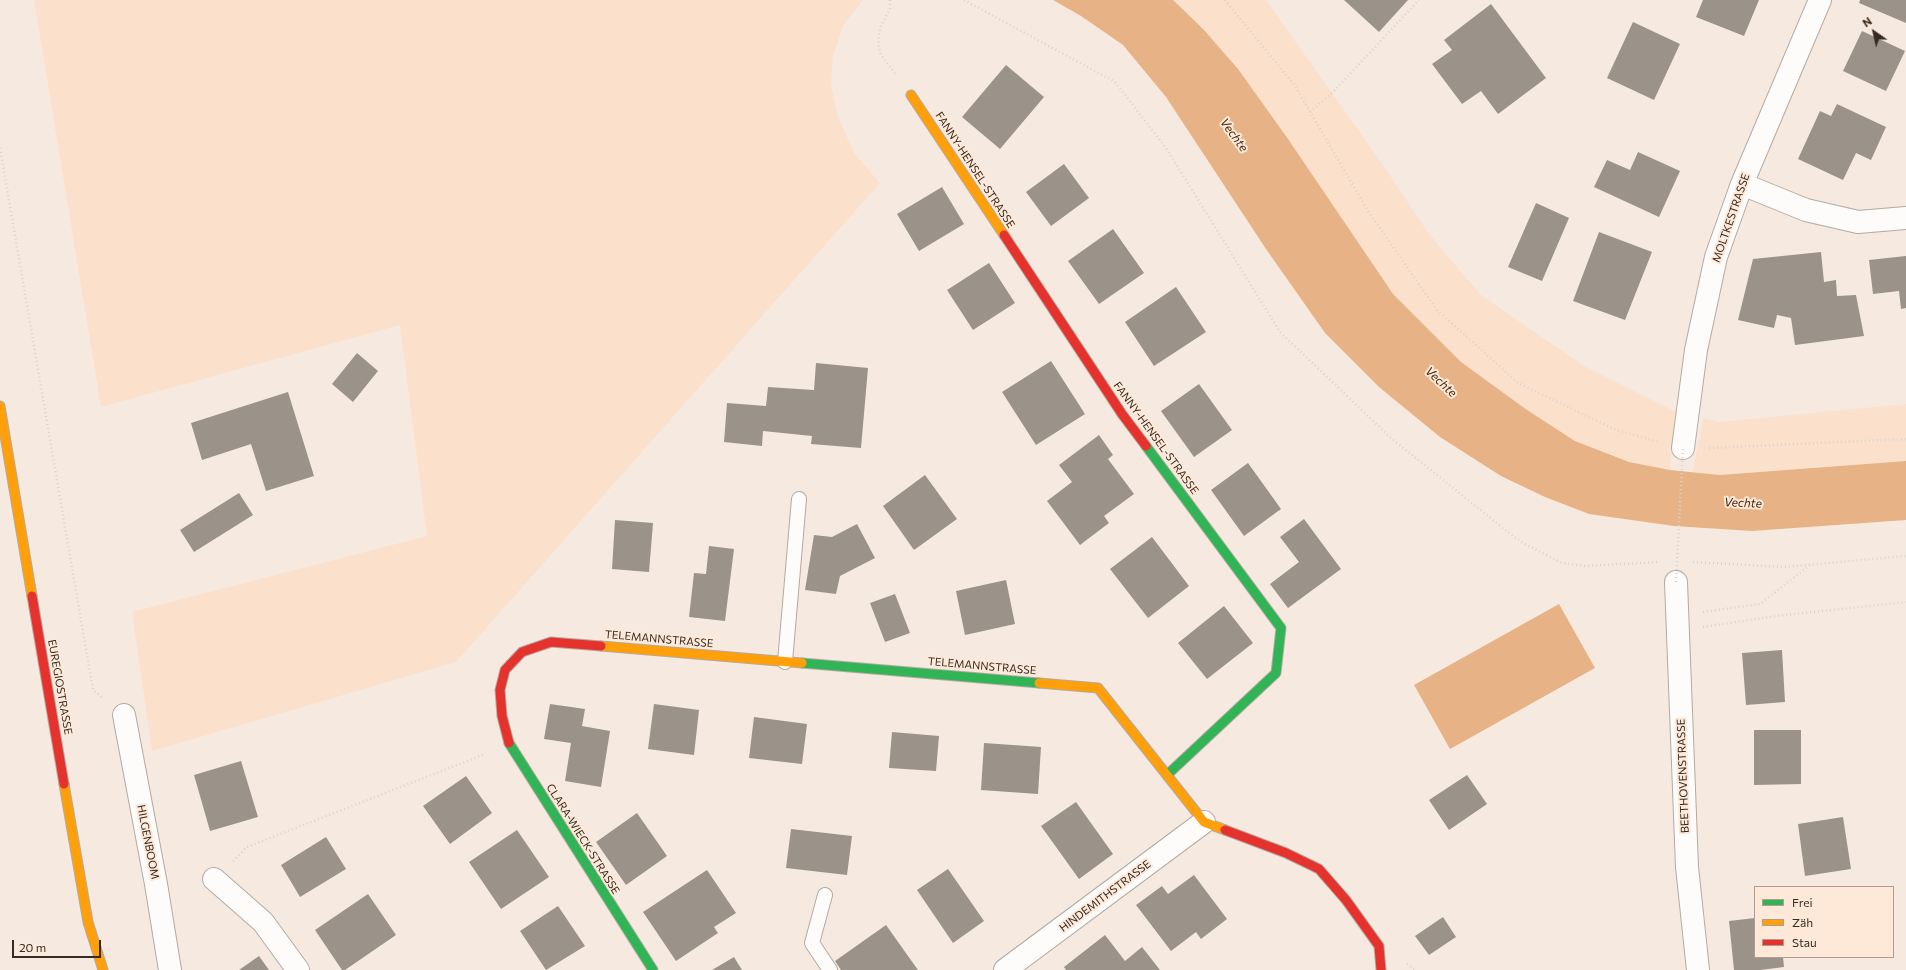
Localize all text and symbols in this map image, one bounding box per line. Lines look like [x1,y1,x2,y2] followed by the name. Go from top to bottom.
[1854,12,1894,52] north arrow
[1860,14,1874,29] text: N
[932,109,1018,231] street label: FANNY-HENSEL-STRASSE
[1217,115,1251,155] water label: Vechte
[1710,172,1752,264] street label: MOLTKESTRASSE
[1422,364,1460,400] water label: Vechte
[1111,379,1201,497] street label: FANNY-HENSEL-STRASSE
[1724,495,1762,511] water label: Vechte
[604,628,714,650] street label: TELEMANNSTRASSE
[45,638,75,736] street label: EUREGIOSTRASSE
[927,655,1037,677] street label: TELEMANNSTRASSE
[1674,719,1692,833] street label: BEETHOVENSTRASSE
[544,781,622,897] street label: CLARA-WIECK-STRASSE
[134,804,162,880] street label: HILGENBOOM
[1057,857,1153,935] street label: HINDEMITHSTRASSE
[1754,886,1894,958] legend
[1792,895,1813,909] text: Frei
[1792,915,1813,929] text: Zäh
[14,932,103,958] scale bar
[1792,935,1817,949] text: Stau
[19,940,46,954] text: 20 m

